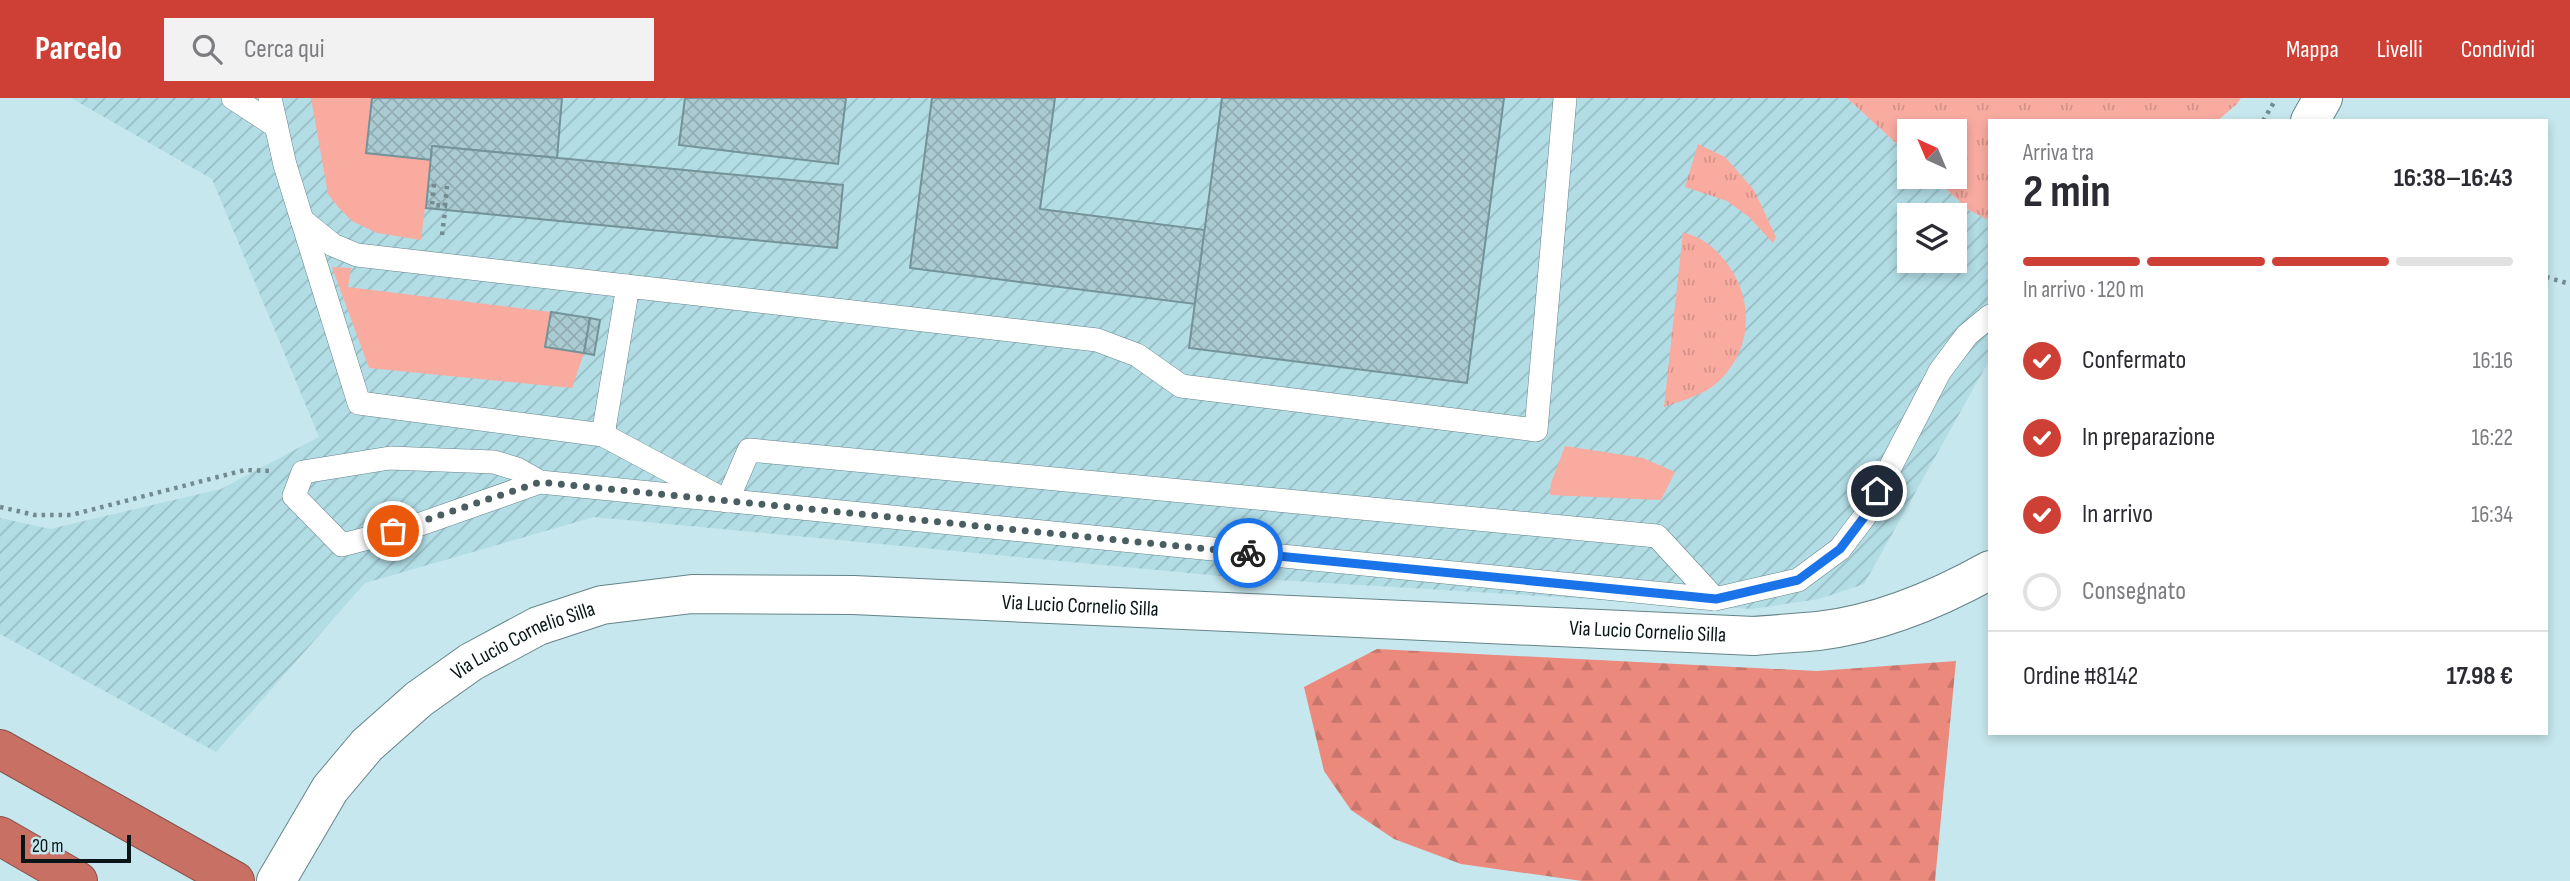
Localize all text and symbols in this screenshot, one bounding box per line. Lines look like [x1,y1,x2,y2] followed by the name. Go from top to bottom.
[164,18,654,81] search box
[35,29,122,69] text: Parcelo
[188,30,226,68] icon: search
[244,34,325,65] text: Cerca qui
[2286,35,2339,64] text: Mappa
[2377,35,2423,64] text: Livelli
[2461,35,2535,64] text: Condividi
[1897,119,1967,189] north arrow
[1897,119,1967,273] map controls
[2023,139,2094,167] text: Arriva tra
[2394,163,2513,194] text: 16:38–16:43
[2023,165,2111,220] text: 2 min
[1897,203,1967,273] button: layers
[2023,276,2144,304] text: In arrivo · 120 m
[2023,342,2061,380] icon: check
[2082,345,2186,376] text: Confermato
[2472,347,2513,375] text: 16:16
[2023,419,2061,457] icon: check
[2082,422,2215,453] text: In preparazione
[2472,424,2513,452] text: 16:22
[1847,461,1907,521] pin
[1858,472,1896,510] icon: home
[2023,496,2061,534] icon: check
[2082,499,2153,530] text: In arrivo
[363,501,423,561] pin
[2471,501,2513,529] text: 16:34
[374,512,412,550] icon: bag
[1213,518,1283,588] courier
[1229,534,1267,572] icon: bike
[2082,576,2186,607] text: Consegnato
[1001,590,1159,622] street label: Via Lucio Cornelio Silla
[446,596,598,685] street label: Via Lucio Cornelio Silla
[1569,616,1727,648] street label: Via Lucio Cornelio Silla
[2023,661,2138,692] text: Ordine #8142
[2447,661,2513,692] text: 17.98 €
[21,832,131,864] scale bar
[32,835,64,858] text: 20 m

